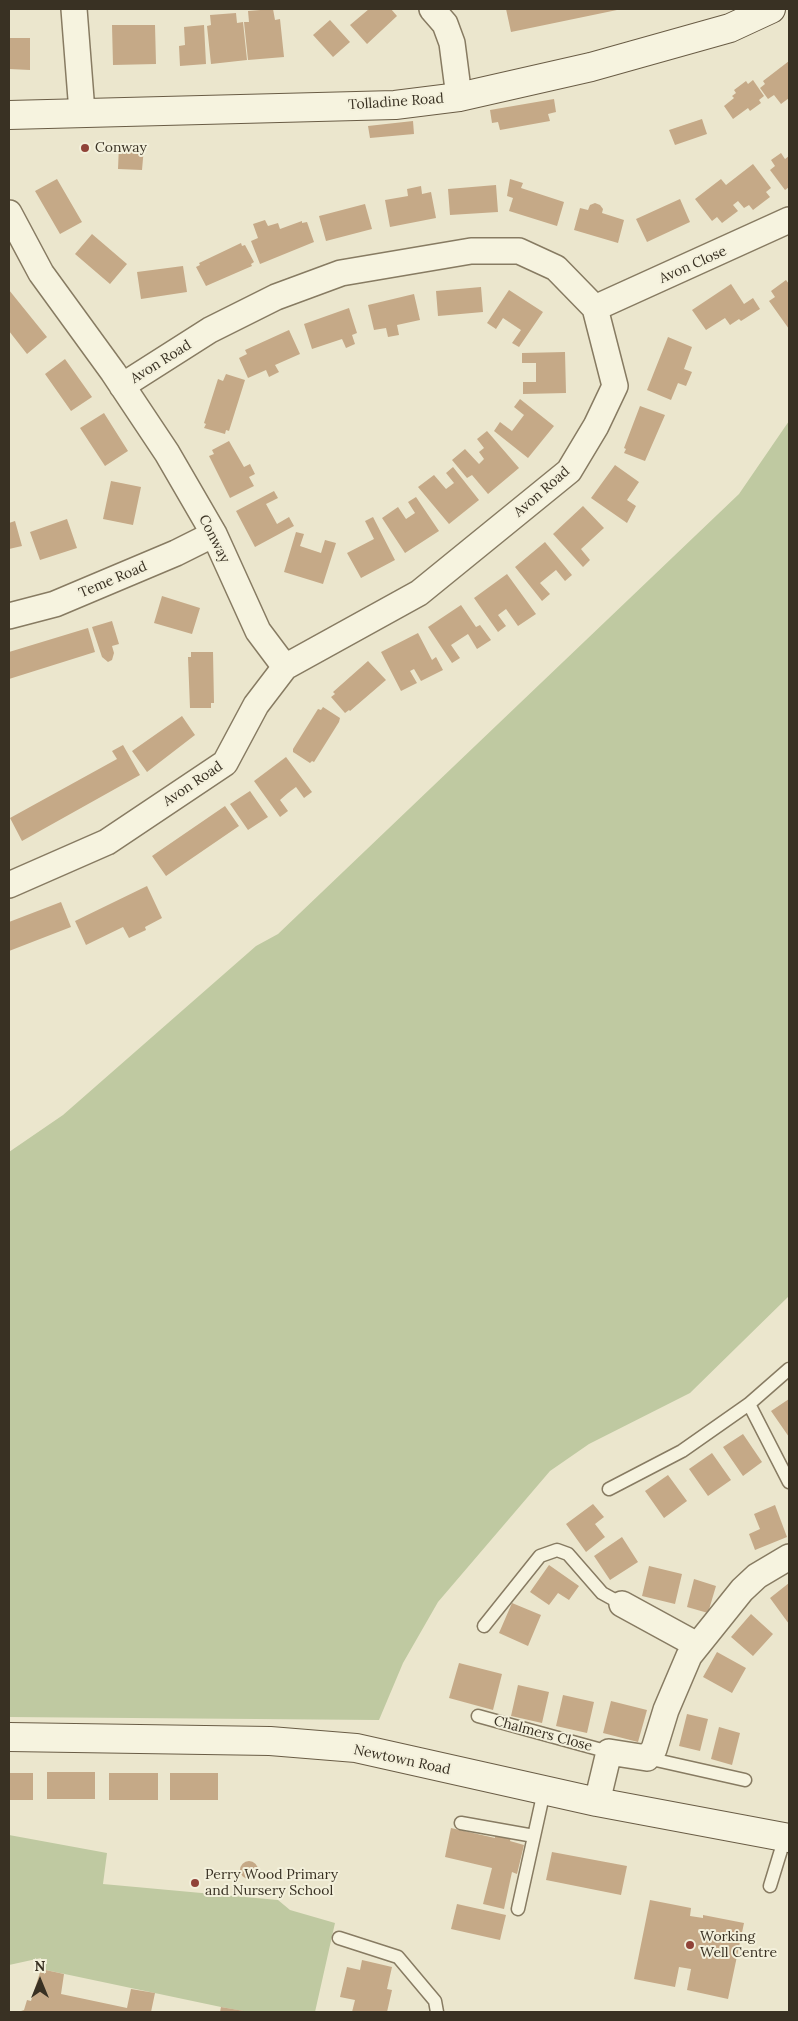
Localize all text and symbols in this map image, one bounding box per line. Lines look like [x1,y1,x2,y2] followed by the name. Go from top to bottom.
[348,90,444,114] street label: Tolladine Road
[95,140,147,156] place label: Conway
[79,142,91,154] marker: Conway
[657,243,729,287] street label: Avon Close
[128,337,194,387] street label: Avon Road
[511,463,573,521] street label: Avon Road
[195,512,233,566] street label: Conway
[77,558,149,602] street label: Teme Road
[160,758,226,810] street label: Avon Road
[492,1713,594,1755] street label: Chalmers Close
[352,1742,452,1778] street label: Newtown Road
[205,1867,338,1900] place label: Perry Wood Primary and Nursery School
[189,1877,201,1889] marker: Perry Wood Primary and Nursery School
[700,1929,777,1961] place label: Working Well Centre
[684,1939,696,1951] marker: Working Well Centre
[15,1956,65,2006] north arrow
[35,1957,45,1975] text: N

